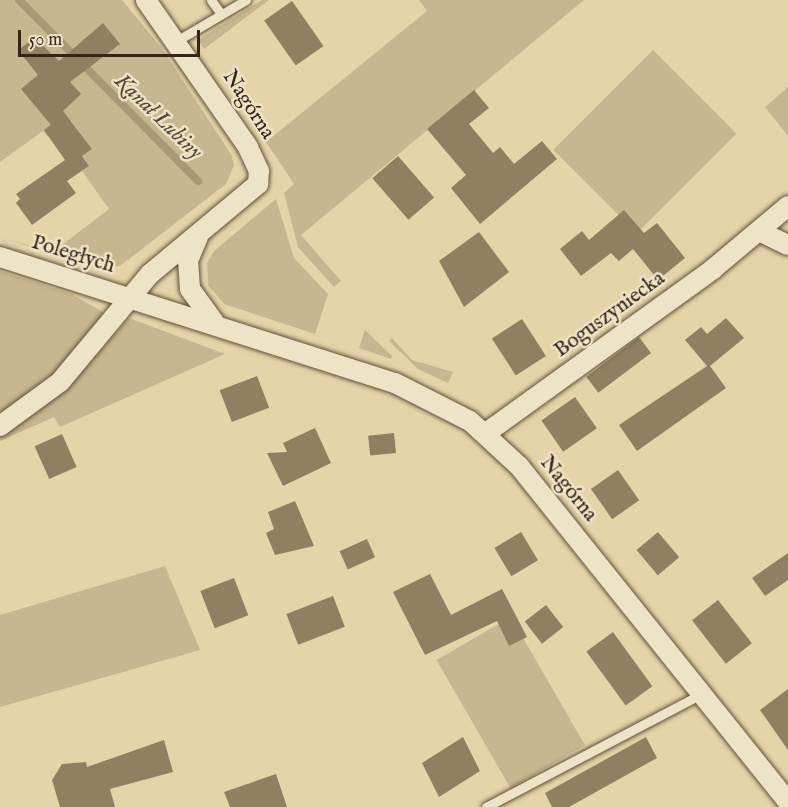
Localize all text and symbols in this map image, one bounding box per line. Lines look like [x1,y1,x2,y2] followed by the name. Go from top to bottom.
[21,18,202,56] scale bar
[29,29,62,52] text: 50 m
[216,66,280,144] street label: Nagórna
[109,69,207,165] water label: Kanał Lubiny
[28,230,118,280] street label: Poległych
[550,266,670,364] street label: Boguszyniecka
[534,451,602,527] street label: Nagórna

